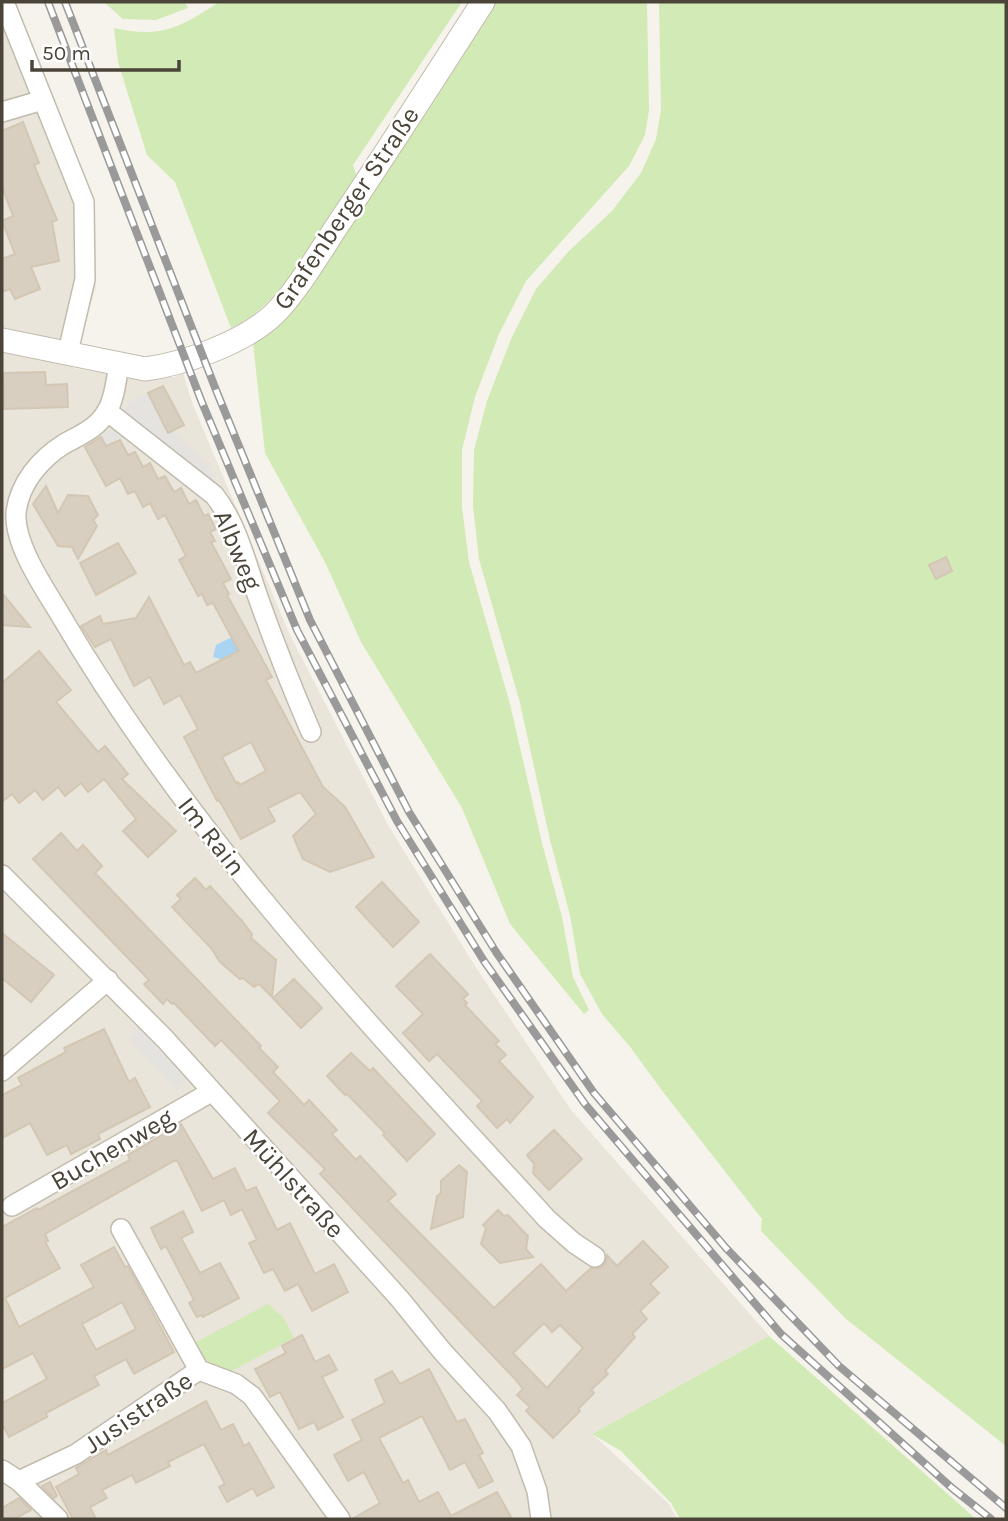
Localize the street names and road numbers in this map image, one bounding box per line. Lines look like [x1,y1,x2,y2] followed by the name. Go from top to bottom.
[267,101,426,316] street label: Grafenberger Straße
[207,505,268,595] street label: Albweg
[171,791,252,882] street label: Im Rain
[45,1102,180,1197] street label: Buchenweg
[236,1122,351,1245] street label: Mühlstraße
[78,1365,198,1460] street label: Jusistraße

